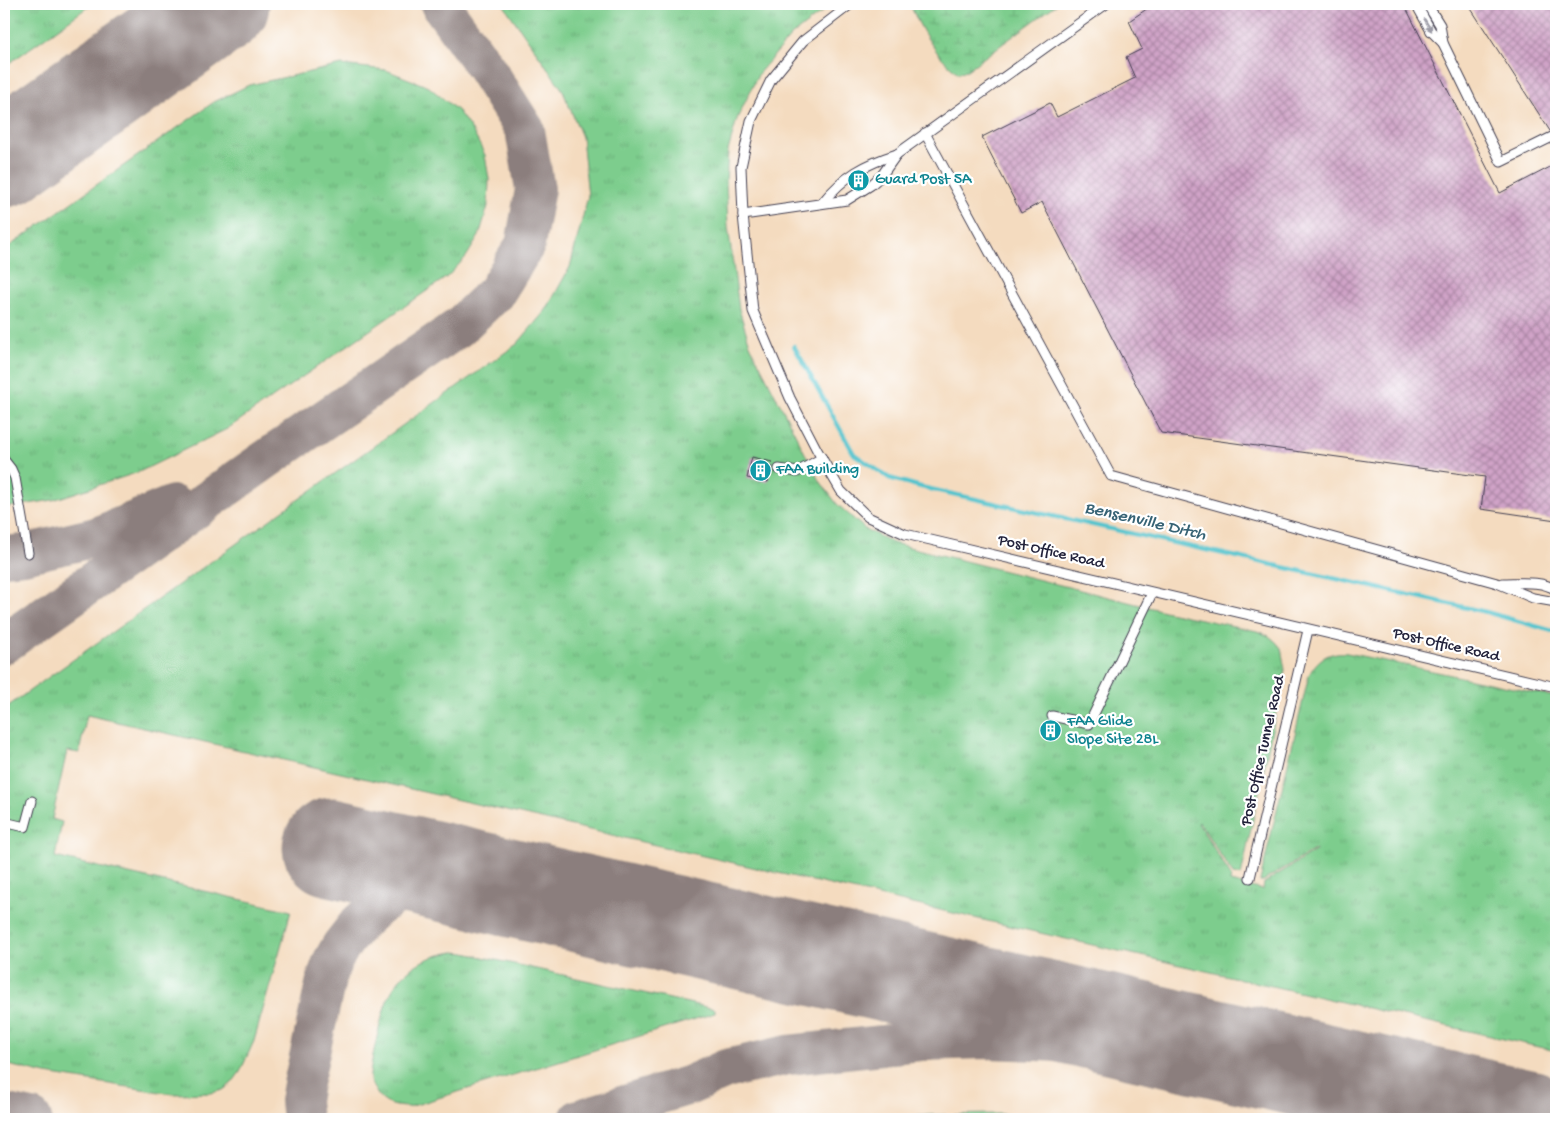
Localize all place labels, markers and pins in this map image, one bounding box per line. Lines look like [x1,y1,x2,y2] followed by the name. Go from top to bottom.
[847,168,871,192] building icon: Guard Post 5A
[875,171,973,190] place label: Guard Post 5A
[748,458,772,482] building icon: FAA Building
[775,461,859,480] place label: FAA Building
[1066,713,1159,750] place label: FAA Glide Slope Site 28L
[1039,719,1063,743] building icon: FAA Glide Slope Site 28L

